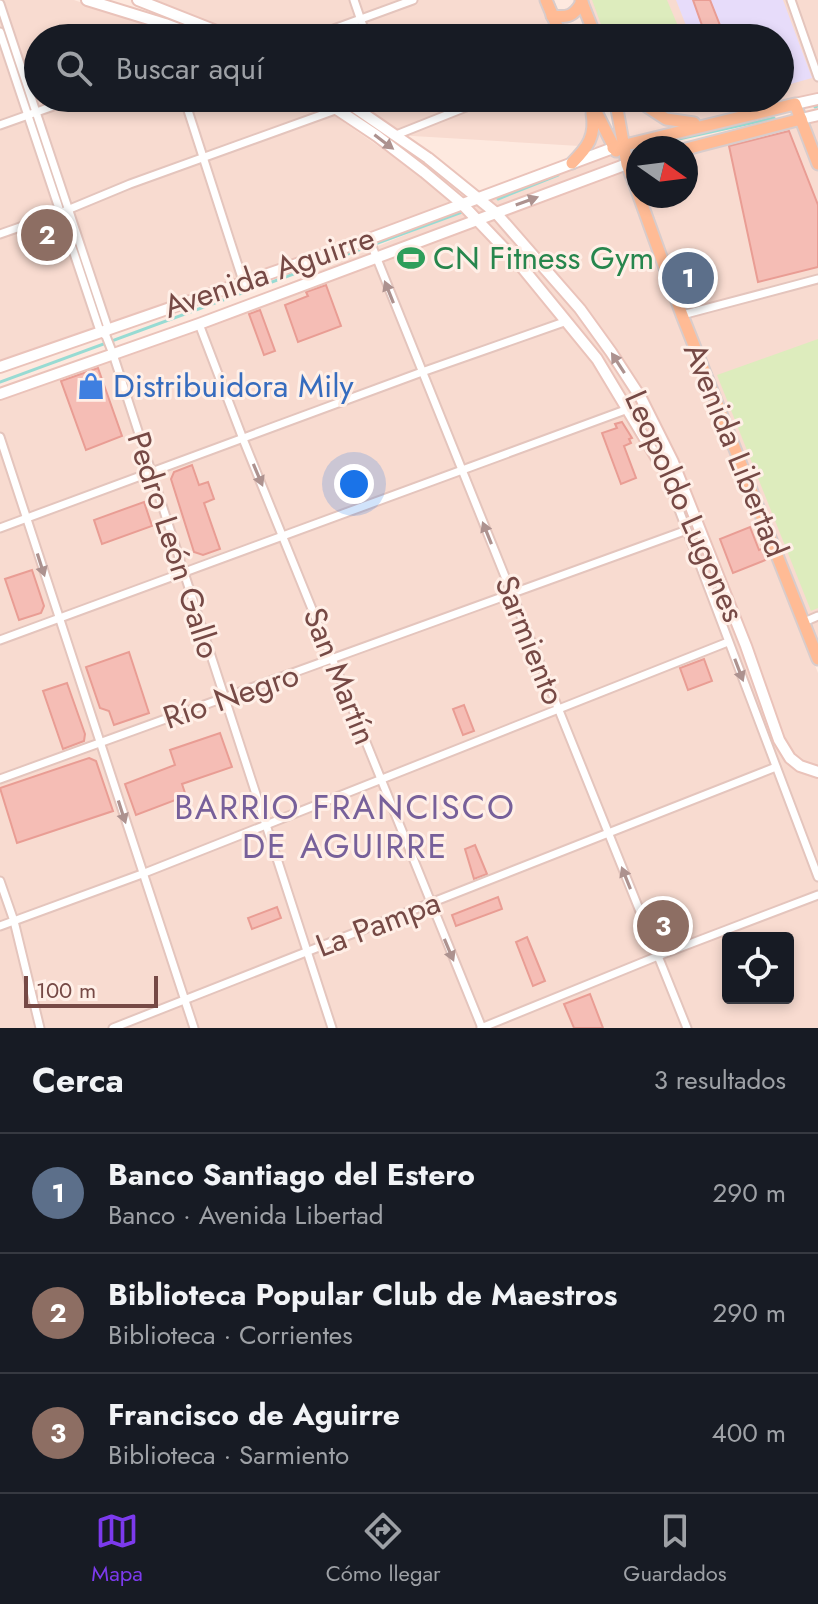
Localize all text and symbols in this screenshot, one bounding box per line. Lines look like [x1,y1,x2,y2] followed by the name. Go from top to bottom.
[24,24,794,112] search box
[52,46,96,90] icon: search
[116,47,264,90] text: Buscar aquí
[374,133,394,149] one-way arrow
[626,136,698,208] north arrow
[515,194,539,207] one-way arrow
[21,205,73,265] pin: 2
[157,214,381,330] street label: Avenida Aguirre
[433,235,654,281] place label: CN Fitness Gym
[396,243,426,273] sports icon: CN Fitness Gym
[662,248,714,308] pin: 1
[382,280,395,304] one-way arrow
[672,336,800,564] street label: Avenida Libertad
[611,352,626,374] one-way arrow
[113,363,355,409] place label: Distribuidora Mily
[76,371,106,401] shop icon: Distribuidora Mily
[613,383,757,629] street label: Leopoldo Lugones
[116,426,232,664] street label: Pedro León Gallo
[252,463,265,487] one-way arrow
[334,464,374,504] your location
[481,521,494,545] one-way arrow
[35,553,48,577] one-way arrow
[483,569,577,711] street label: Sarmiento
[292,600,388,752] street label: San Martín
[157,651,305,741] street label: Río Negro
[733,658,746,682] one-way arrow
[174,783,516,871] district label: BARRIO FRANCISCO DE AGUIRRE
[116,800,128,824] one-way arrow
[619,866,632,890] one-way arrow
[309,879,447,969] street label: La Pampa
[637,896,689,956] pin: 3
[722,932,794,1004] map controls
[722,932,794,1004] button: locate
[443,938,456,962] one-way arrow
[24,972,158,1008] scale bar
[36,974,96,1006] text: 100 m
[32,1056,124,1105] text: Cerca
[654,1061,786,1099] text: 3 resultados
[108,1153,475,1196] text: Banco Santiago del Estero
[51,1174,65,1212] text: 1
[713,1174,786,1212] text: 290 m
[108,1196,384,1234] text: Banco · Avenida Libertad
[108,1273,618,1316] text: Biblioteca Popular Club de Maestros
[49,1294,67,1332] text: 2
[713,1294,786,1332] text: 290 m
[108,1316,353,1354] text: Biblioteca · Corrientes
[108,1393,400,1436] text: Francisco de Aguirre
[50,1414,66,1452] text: 3
[712,1414,786,1452] text: 400 m
[108,1436,349,1474] text: Biblioteca · Sarmiento
[91,1509,143,1589] tab: Mapa
[326,1509,441,1589] tab: Cómo llegar
[623,1509,727,1589] tab: Guardados

